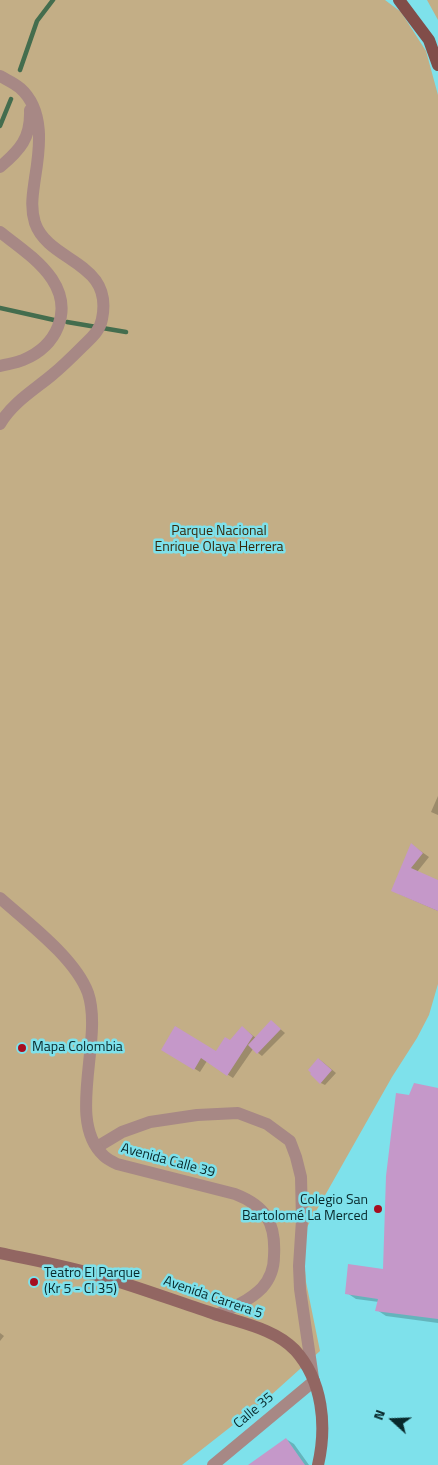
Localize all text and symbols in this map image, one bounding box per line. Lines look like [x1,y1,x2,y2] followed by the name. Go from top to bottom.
[154,524,284,556] park label: Parque Nacional Enrique Olaya Herrera
[32,1040,123,1056] place label: Mapa Colombia
[16,1042,28,1054] marker: Mapa Colombia
[119,1140,217,1182] street label: Avenida Calle 39
[242,1193,368,1226] place label: Colegio San Bartolomé La Merced
[372,1203,384,1215] marker: Colegio San Bartolomé La Merced
[44,1266,140,1298] place label: Teatro El Parque (Kr 5 - Cl 35)
[161,1273,265,1323] street label: Avenida Carrera 5
[28,1276,40,1288] marker: Teatro El Parque (Kr 5 - Cl 35)
[231,1389,277,1433] street label: Calle 35
[368,1395,418,1445] north arrow
[367,1407,390,1423] text: N

